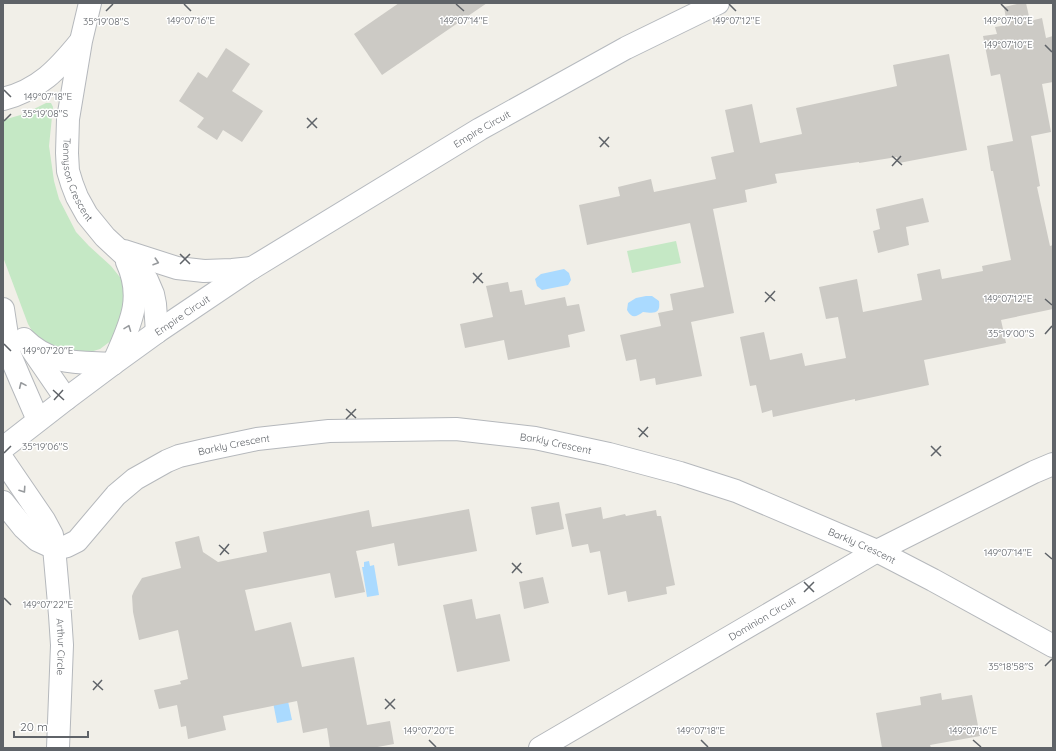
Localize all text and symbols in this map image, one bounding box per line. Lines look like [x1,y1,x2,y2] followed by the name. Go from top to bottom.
[167,14,216,27] text: 149°07'16"E
[440,14,488,27] text: 149°07'14"E
[712,14,761,27] text: 149°07'12"E
[983,14,1033,27] text: 149°07'10"E
[83,15,129,28] text: 35°19'08"S
[983,38,1033,51] text: 149°07'10"E
[24,90,73,103] text: 149°07'18"E
[22,107,68,120] text: 35°19'08"S
[451,107,513,150] street label: Empire Circuit
[60,138,96,225] street label: Tennyson Crescent
[152,257,159,266] one-way arrow
[152,292,213,338] street label: Empire Circuit
[984,292,1033,305] text: 149°07'12"E
[124,324,132,331] one-way arrow
[988,327,1035,340] text: 35°19'00"S
[23,344,74,357] text: 149°07'20"E
[19,381,27,389] one-way arrow
[519,430,593,457] street label: Barkly Crescent
[197,431,271,458] street label: Barkly Crescent
[22,440,68,453] text: 35°19'06"S
[18,486,26,493] one-way arrow
[826,525,899,566] street label: Barkly Crescent
[984,546,1032,559] text: 149°07'14"E
[726,593,798,643] street label: Dominion Circuit
[23,598,74,611] text: 149°07'22"E
[54,618,69,676] street label: Arthur Circle
[988,660,1034,673] text: 35°18'58"S
[14,713,88,739] scale bar
[20,719,48,734] text: 20 m
[404,724,455,737] text: 149°07'20"E
[677,724,726,737] text: 149°07'18"E
[949,724,998,737] text: 149°07'16"E

